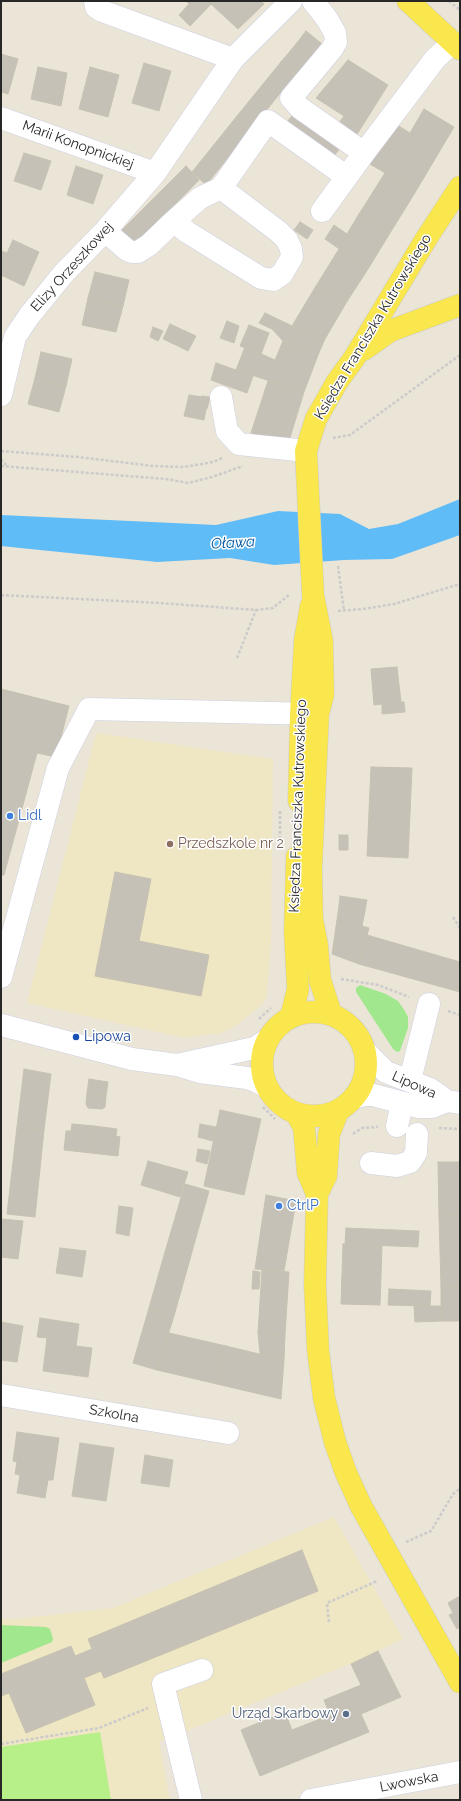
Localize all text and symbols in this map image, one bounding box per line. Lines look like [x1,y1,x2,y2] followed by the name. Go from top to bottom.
[20,117,136,173] street label: Marii Konopnickiej
[27,219,117,315] street label: Elizy Orzeszkowej
[311,231,435,423] street label: Księdza Franciszka Kutrowskiego
[210,533,256,553] water label: Oława
[286,699,310,913] street label: Księdza Franciszka Kutrowskiego
[18,808,42,824] place label: Lidl
[5,811,15,821] marker: Lidl
[178,836,284,852] place label: Przedszkole nr 2
[165,839,175,849] marker: Przedszkole nr 2
[84,1029,131,1045] place label: Lipowa
[71,1032,81,1042] marker: Lipowa
[389,1068,439,1102] street label: Lipowa
[287,1198,319,1214] place label: CtrlP
[274,1201,284,1211] marker: CtrlP
[88,1401,140,1427] street label: Szkolna
[232,1706,338,1722] place label: Urząd Skarbowy
[341,1709,351,1719] marker: Urząd Skarbowy
[378,1768,440,1796] street label: Lwowska

